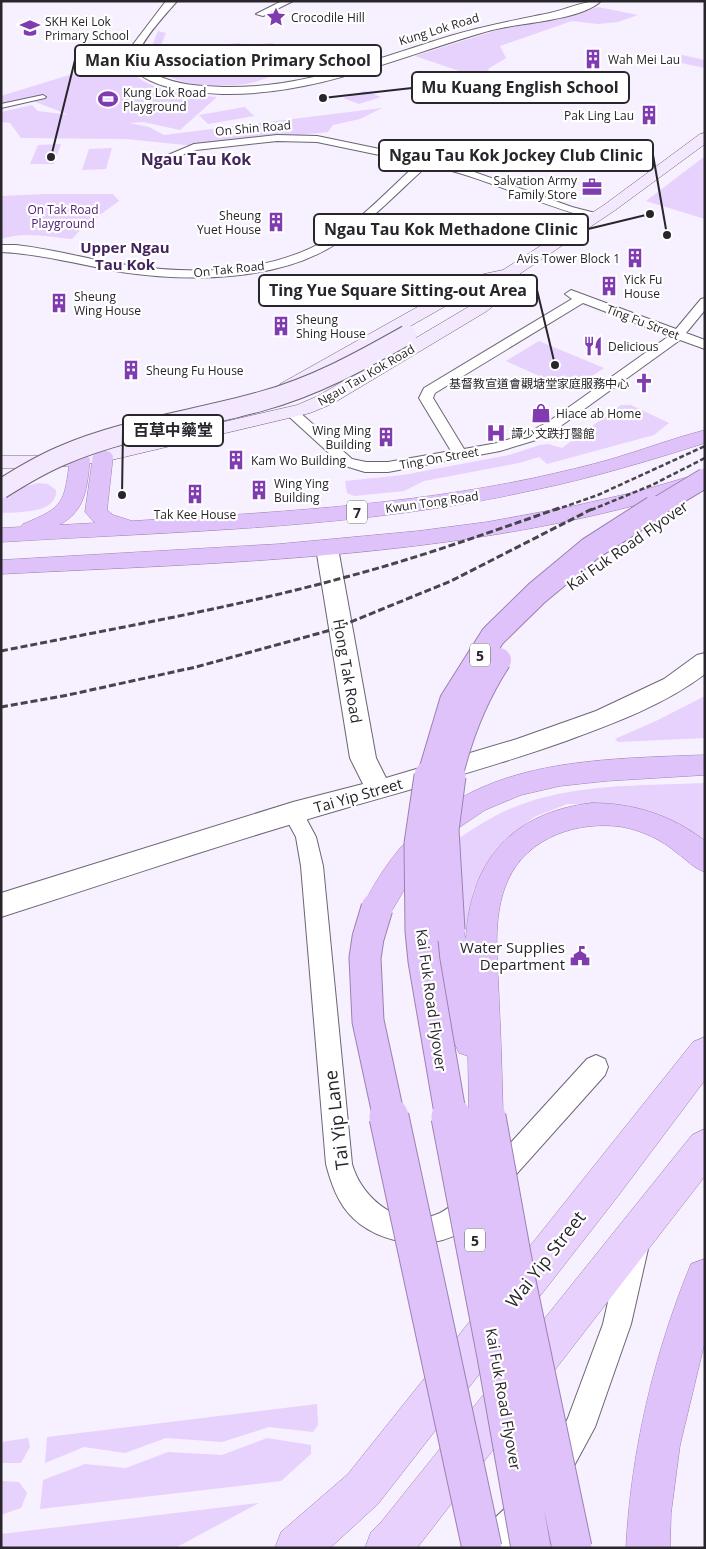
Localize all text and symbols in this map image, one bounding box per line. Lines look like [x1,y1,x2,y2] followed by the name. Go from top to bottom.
[265,6,287,28] place icon: Crocodile Hill
[291,9,365,26] place label: Crocodile Hill
[397,9,481,49] street label: Kung Lok Road
[45,13,129,44] place label: SKH Kei Lok Primary School
[19,17,41,39] school or university icon: SKH Kei Lok Primary School
[75,45,381,76] callout: Man Kiu Association Primary School
[582,48,604,70] building icon: Wah Mei Lau
[85,49,371,71] text: Man Kiu Association Primary School
[608,51,680,68] place label: Wah Mei Lau
[412,72,629,103] callout: Mu Kuang English School
[421,76,619,98] text: Mu Kuang English School
[123,84,206,115] place label: Kung Lok Road Playground
[97,88,119,110] sports icon: Kung Lok Road Playground
[638,104,660,126] building icon: Pak Ling Lau
[564,107,634,124] place label: Pak Ling Lau
[214,116,292,140] street label: On Shin Road
[379,140,653,171] callout: Ngau Tau Kok Jockey Club Clinic
[389,144,643,166] text: Ngau Tau Kok Jockey Club Clinic
[141,148,251,170] district label: Ngau Tau Kok
[493,172,578,203] place label: Salvation Army Family Store
[581,176,603,198] office icon: Salvation Army Family Store
[27,201,99,232] park label: On Tak Road Playground
[197,207,261,238] place label: Sheung Yuet House
[265,211,287,233] building icon: Sheung Yuet House
[314,214,588,245] callout: Ngau Tau Kok Methadone Clinic
[324,218,578,240] text: Ngau Tau Kok Methadone Clinic
[80,237,170,274] district label: Upper Ngau Tau Kok
[624,247,646,269] building icon: Avis Tower Block 1
[517,250,620,267] place label: Avis Tower Block 1
[193,257,265,281] street label: On Tak Road
[624,271,662,302] place label: Yick Fu House
[259,275,537,306] callout: Ting Yue Square Sitting-out Area
[598,275,620,297] building icon: Yick Fu House
[269,279,527,301] text: Ting Yue Square Sitting-out Area
[74,288,141,319] place label: Sheung Wing House
[48,292,70,314] building icon: Sheung Wing House
[604,300,682,344] street label: Ting Fu Street
[296,311,366,342] place label: Sheung Shing House
[270,315,292,337] building icon: Sheung Shing House
[582,335,604,357] restaurant icon: Delicious
[608,338,659,355] place label: Delicious
[315,340,417,410] street label: Ngau Tau Kok Road
[120,359,142,381] building icon: Sheung Fu House
[146,362,244,379] place label: Sheung Fu House
[633,372,655,394] church icon: 基督教宣道會觀塘堂家庭服務中心
[449,375,629,392] place label: 基督教宣道會觀塘堂家庭服務中心
[530,402,552,424] shop icon: Hiace ab Home
[556,405,641,422] place label: Hiace ab Home
[123,415,223,446] callout: 百草中藥堂
[133,419,213,441] text: 百草中藥堂
[312,422,371,453] place label: Wing Ming Building
[485,422,507,444] hospital icon: 譚少文跌打醫館
[511,425,595,442] place label: 譚少文跌打醫館
[375,426,397,448] building icon: Wing Ming Building
[398,443,480,473] street label: Ting On Street
[225,449,247,471] building icon: Kam Wo Building
[251,452,347,469] place label: Kam Wo Building
[274,475,329,506] place label: Wing Ying Building
[248,479,270,501] building icon: Wing Ying Building
[184,483,206,505] building icon: Tak Kee House
[384,487,480,517] street label: Kwun Tong Road
[562,496,692,594] street label: Kai Fuk Road Flyover
[347,501,367,524] road number: 7
[154,506,237,523] place label: Tak Kee House
[329,617,367,725] street label: Hong Tak Road
[470,644,490,666] road number: 5
[311,773,405,817] street label: Tai Yip Street
[412,927,452,1073] street label: Kai Fuk Road Flyover
[460,937,565,974] place label: Water Supplies Department
[569,945,591,967] public building icon: Water Supplies Department
[318,1069,354,1171] street label: Tai Yip Lane
[500,1206,590,1312] street label: Wai Yip Street
[465,1228,485,1252] road number: 5
[482,1326,526,1472] street label: Kai Fuk Road Flyover

